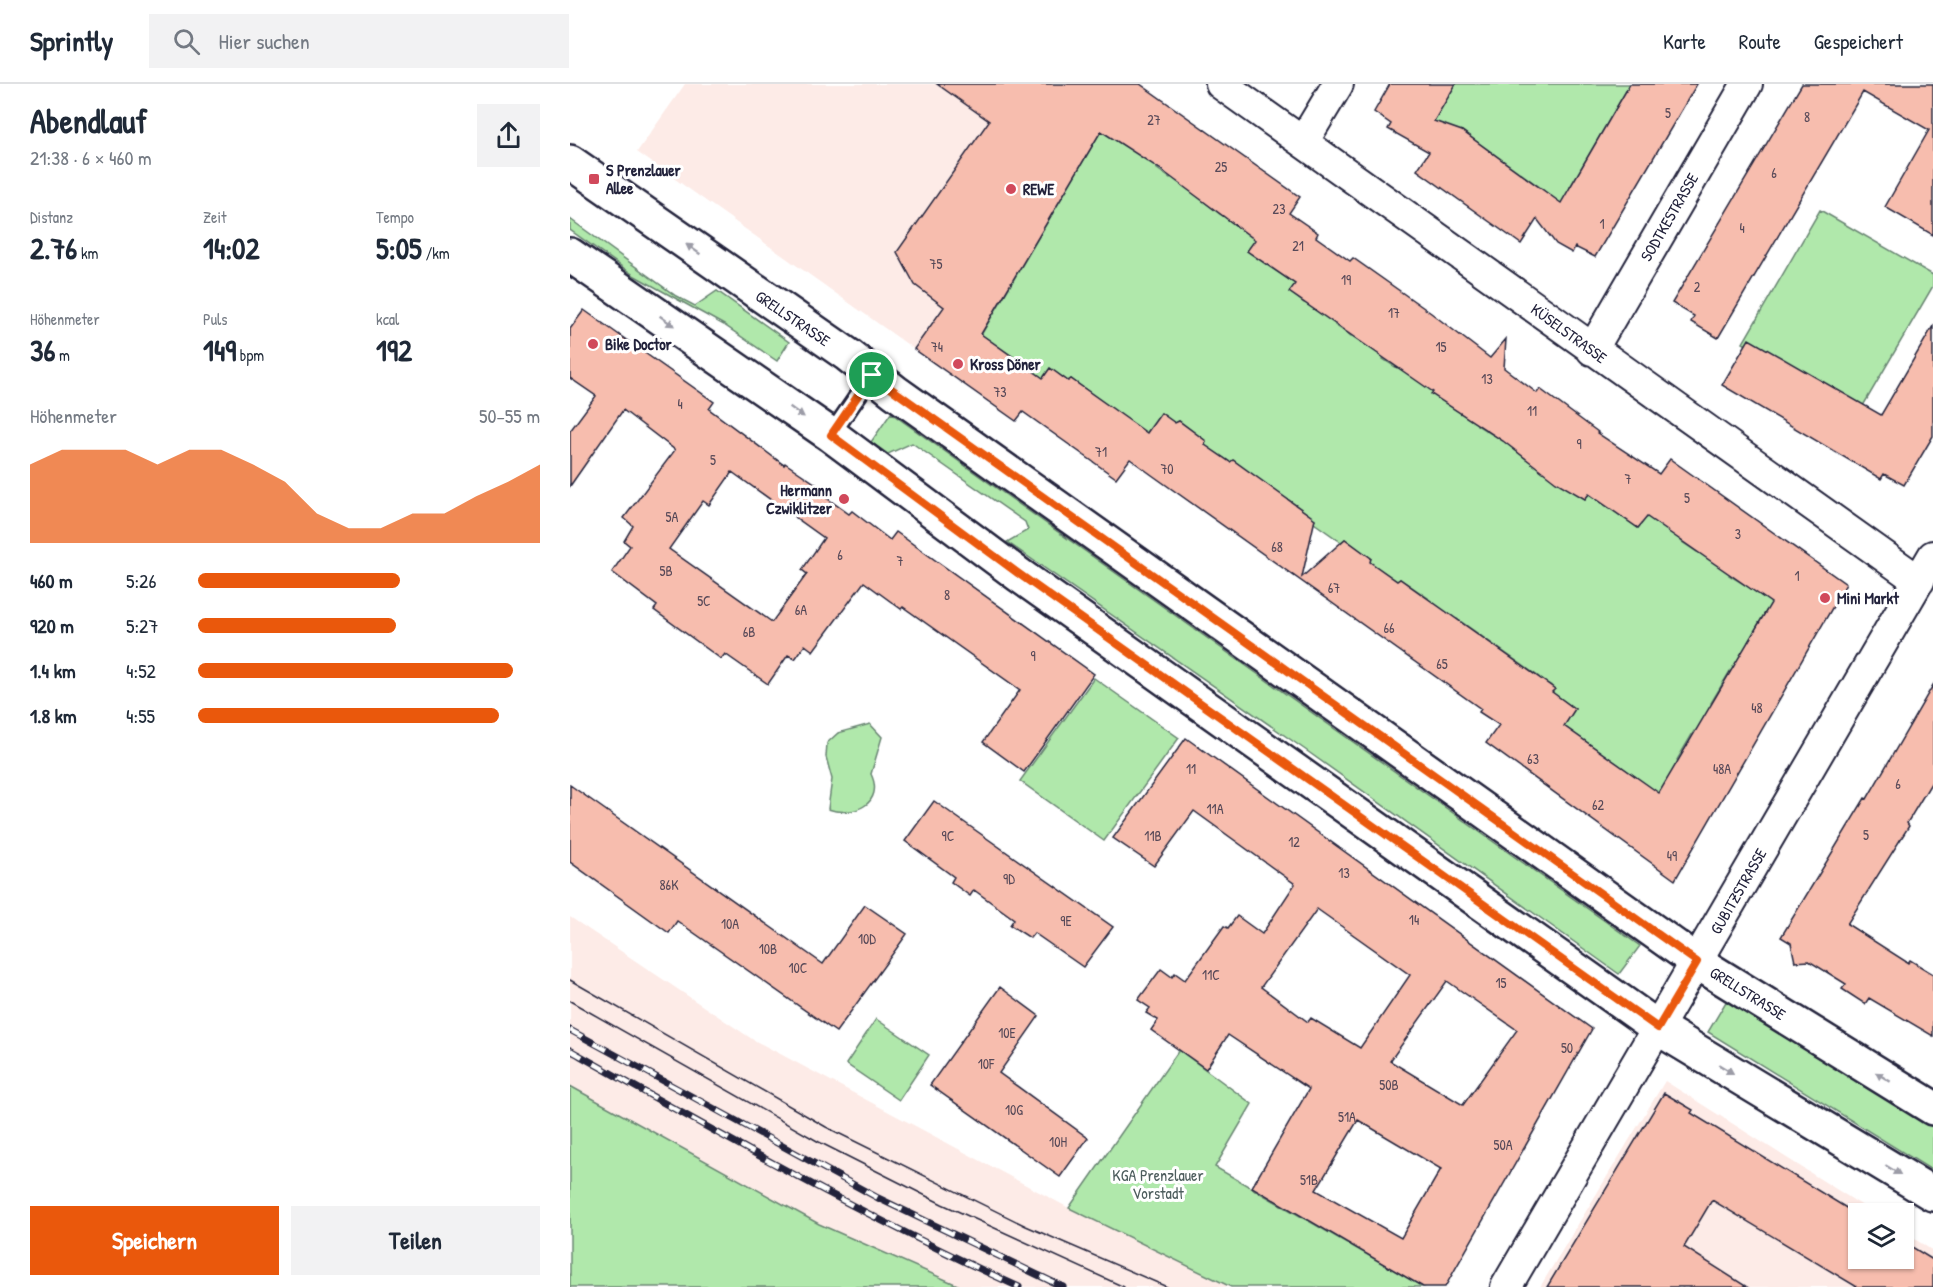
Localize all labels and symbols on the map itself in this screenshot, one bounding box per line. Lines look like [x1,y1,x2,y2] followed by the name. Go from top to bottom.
[1665,103,1671,122] house number: 5
[1804,107,1810,126] house number: 8
[1147,110,1161,129] house number: 27
[1215,157,1227,176] house number: 25
[606,159,682,199] place label: S Prenzlauer Allee
[1771,163,1777,182] house number: 6
[1635,169,1703,265] street label: SODTKESTRASSE
[587,172,601,186] marker: S Prenzlauer Allee
[1023,178,1055,200] place label: REWE
[1004,182,1018,196] marker: REWE
[1273,199,1285,218] house number: 23
[1599,214,1605,233] house number: 1
[1739,218,1745,237] house number: 4
[1292,236,1304,255] house number: 21
[686,243,702,255] one-way arrow
[930,254,943,273] house number: 75
[1341,270,1351,289] house number: 19
[1694,277,1701,296] house number: 2
[751,285,835,351] street label: GRELLSTRASSE
[1526,298,1612,368] street label: KÜSELSTRASSE
[1388,303,1400,322] house number: 17
[658,315,674,327] one-way arrow
[605,333,673,355] place label: Bike Doctor
[586,337,600,351] marker: Bike Doctor
[931,337,943,356] house number: 74
[1435,337,1447,356] house number: 15
[846,349,897,400] pin
[970,353,1042,375] place label: Kross Döner
[951,357,965,371] marker: Kross Döner
[1481,369,1493,388] house number: 13
[993,382,1007,401] house number: 73
[677,394,683,413] house number: 4
[1527,401,1537,420] house number: 11
[788,406,804,418] one-way arrow
[1576,434,1582,453] house number: 9
[1095,442,1107,461] house number: 71
[710,450,716,469] house number: 5
[1160,459,1174,478] house number: 70
[1625,469,1632,488] house number: 7
[766,479,833,519] place label: Hermann Czwiklitzer
[1684,488,1690,507] house number: 5
[837,492,851,506] marker: Hermann Czwiklitzer
[666,507,679,526] house number: 5A
[1735,524,1741,543] house number: 3
[1271,537,1283,556] house number: 68
[837,545,843,564] house number: 6
[897,551,904,570] house number: 7
[659,561,673,580] house number: 5B
[1794,566,1800,585] house number: 1
[1328,578,1340,597] house number: 67
[944,585,950,604] house number: 8
[1837,587,1899,609] place label: Mini Markt
[697,591,711,610] house number: 5C
[1818,591,1832,605] marker: Mini Markt
[795,600,807,619] house number: 6A
[1383,618,1395,637] house number: 66
[743,622,755,641] house number: 6B
[1030,646,1036,665] house number: 9
[1436,654,1448,673] house number: 65
[1751,698,1763,717] house number: 48
[1527,749,1539,768] house number: 63
[1186,759,1196,778] house number: 11
[1713,759,1731,778] house number: 48A
[1895,774,1901,793] house number: 6
[1592,795,1605,814] house number: 62
[1207,799,1224,818] house number: 11A
[1863,825,1869,844] house number: 5
[942,826,955,845] house number: 9C
[1144,826,1162,845] house number: 11B
[1288,832,1300,851] house number: 12
[1705,844,1771,938] street label: GUBITZSTRASSE
[1667,846,1677,865] house number: 49
[1338,863,1350,882] house number: 13
[1003,869,1015,888] house number: 9D
[660,875,679,894] house number: 86K
[1409,910,1419,929] house number: 14
[1060,911,1072,930] house number: 9E
[721,914,739,933] house number: 10A
[858,929,876,948] house number: 10D
[759,939,777,958] house number: 10B
[788,958,808,977] house number: 10C
[1706,961,1790,1025] street label: GRELLSTRASSE
[1202,965,1220,984] house number: 11C
[1495,973,1507,992] house number: 15
[998,1023,1016,1042] house number: 10E
[1561,1038,1573,1057] house number: 50
[978,1054,995,1073] house number: 10F
[1718,1063,1734,1074] one-way arrow
[1875,1071,1891,1082] one-way arrow
[1379,1075,1399,1094] house number: 50B
[1005,1100,1023,1119] house number: 10G
[1338,1107,1356,1126] house number: 51A
[1049,1132,1067,1151] house number: 10H
[1493,1135,1513,1154] house number: 50A
[1112,1164,1204,1204] park label: KGA Prenzlauer Vorstadt
[1885,1164,1901,1175] one-way arrow
[1300,1170,1318,1189] house number: 51B

